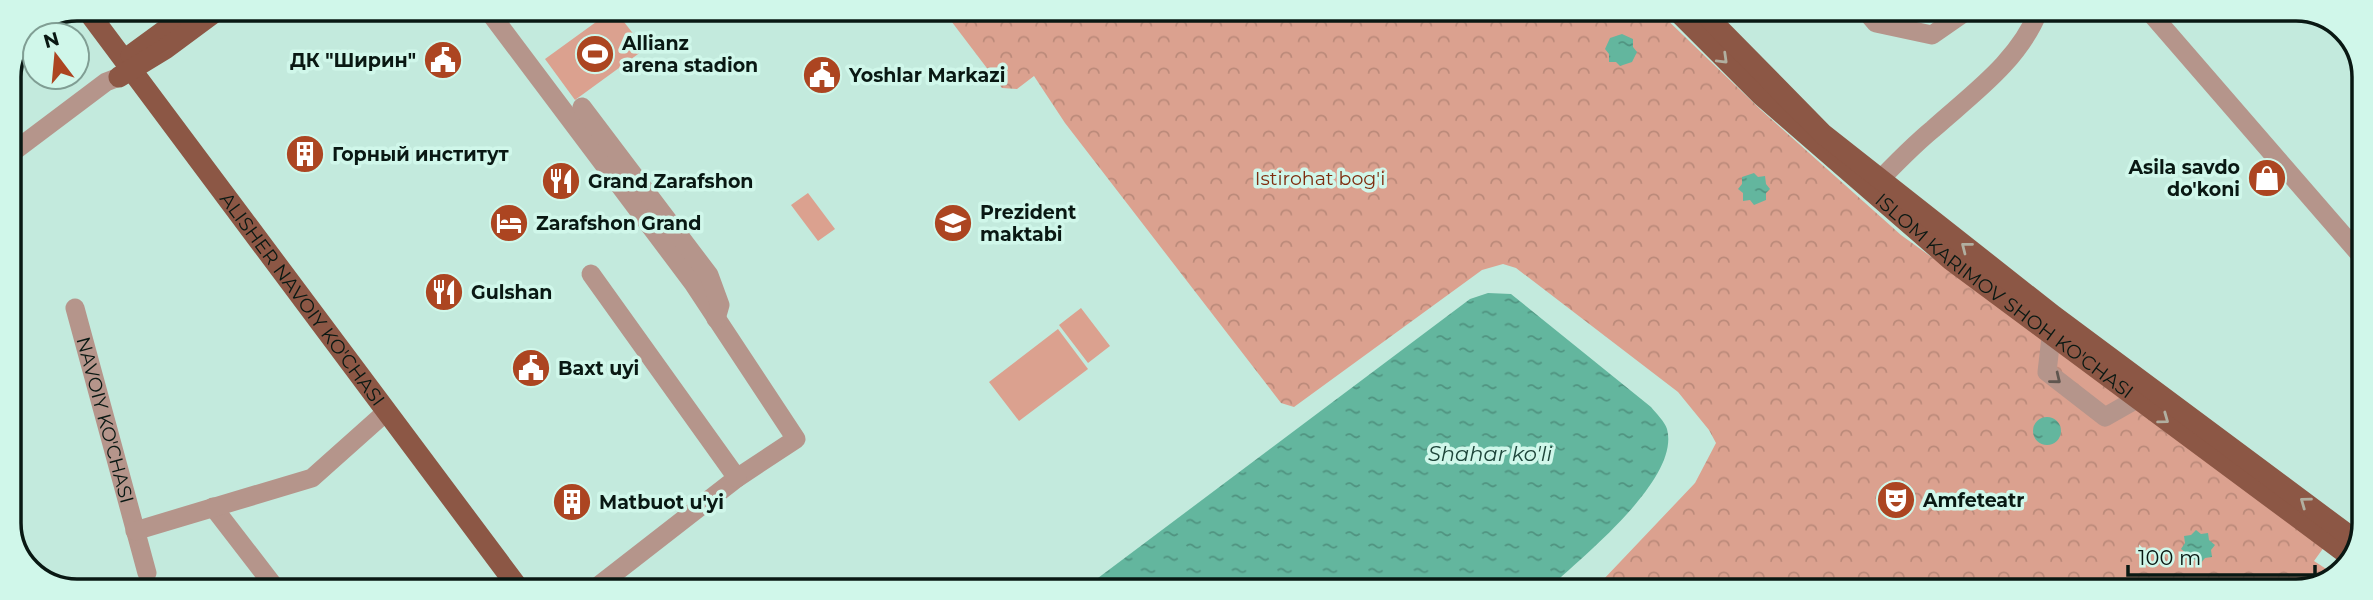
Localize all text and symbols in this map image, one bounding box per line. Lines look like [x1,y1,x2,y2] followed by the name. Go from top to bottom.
[21,21,91,91] north arrow
[41,27,62,53] text: N
[621,32,758,77] place label: Allianz arena stadion
[574,33,616,75] sports icon: Allianz arena stadion
[422,39,464,81] public building icon: ДК "Ширин"
[290,49,416,72] place label: ДК "Ширин"
[1715,51,1728,64] one-way arrow
[801,54,843,96] public building icon: Yoshlar Markazi
[848,64,1005,87] place label: Yoshlar Markazi
[284,133,326,175] building icon: Горный институт
[332,143,510,166] place label: Горный институт
[2128,156,2240,201] place label: Asila savdo do'koni
[2246,157,2288,199] shop icon: Asila savdo do'koni
[540,160,582,202] restaurant icon: Grand Zarafshon
[1255,167,1385,190] park label: Istirohat bog'i
[588,170,753,193] place label: Grand Zarafshon
[215,188,389,411] street label: ALISHER NAVOIY KO'CHASI
[1870,189,2138,404] street label: ISLOM KARIMOV SHOH KO'CHASI
[980,201,1076,246] place label: Prezident maktabi
[488,202,530,244] hotel icon: Zarafshon Grand
[932,202,974,244] school or university icon: Prezident maktabi
[536,212,701,235] place label: Zarafshon Grand
[1962,243,1974,256] one-way arrow
[423,271,465,313] restaurant icon: Gulshan
[471,281,553,304] place label: Gulshan
[71,334,139,506] street label: NAVOIY KO'CHASI
[510,347,552,389] public building icon: Baxt uyi
[558,357,639,380] place label: Baxt uyi
[2048,371,2061,383] one-way arrow
[2157,411,2169,424] one-way arrow
[1428,441,1552,466] water label: Shahar ko'li
[1875,479,1917,521] theatre icon: Amfeteatr
[551,481,593,523] building icon: Matbuot u'yi
[1922,489,2025,512] place label: Amfeteatr
[599,491,724,514] place label: Matbuot u'yi
[2300,498,2313,510] one-way arrow
[2128,534,2315,578] scale bar
[2138,545,2201,570] text: 100 m

